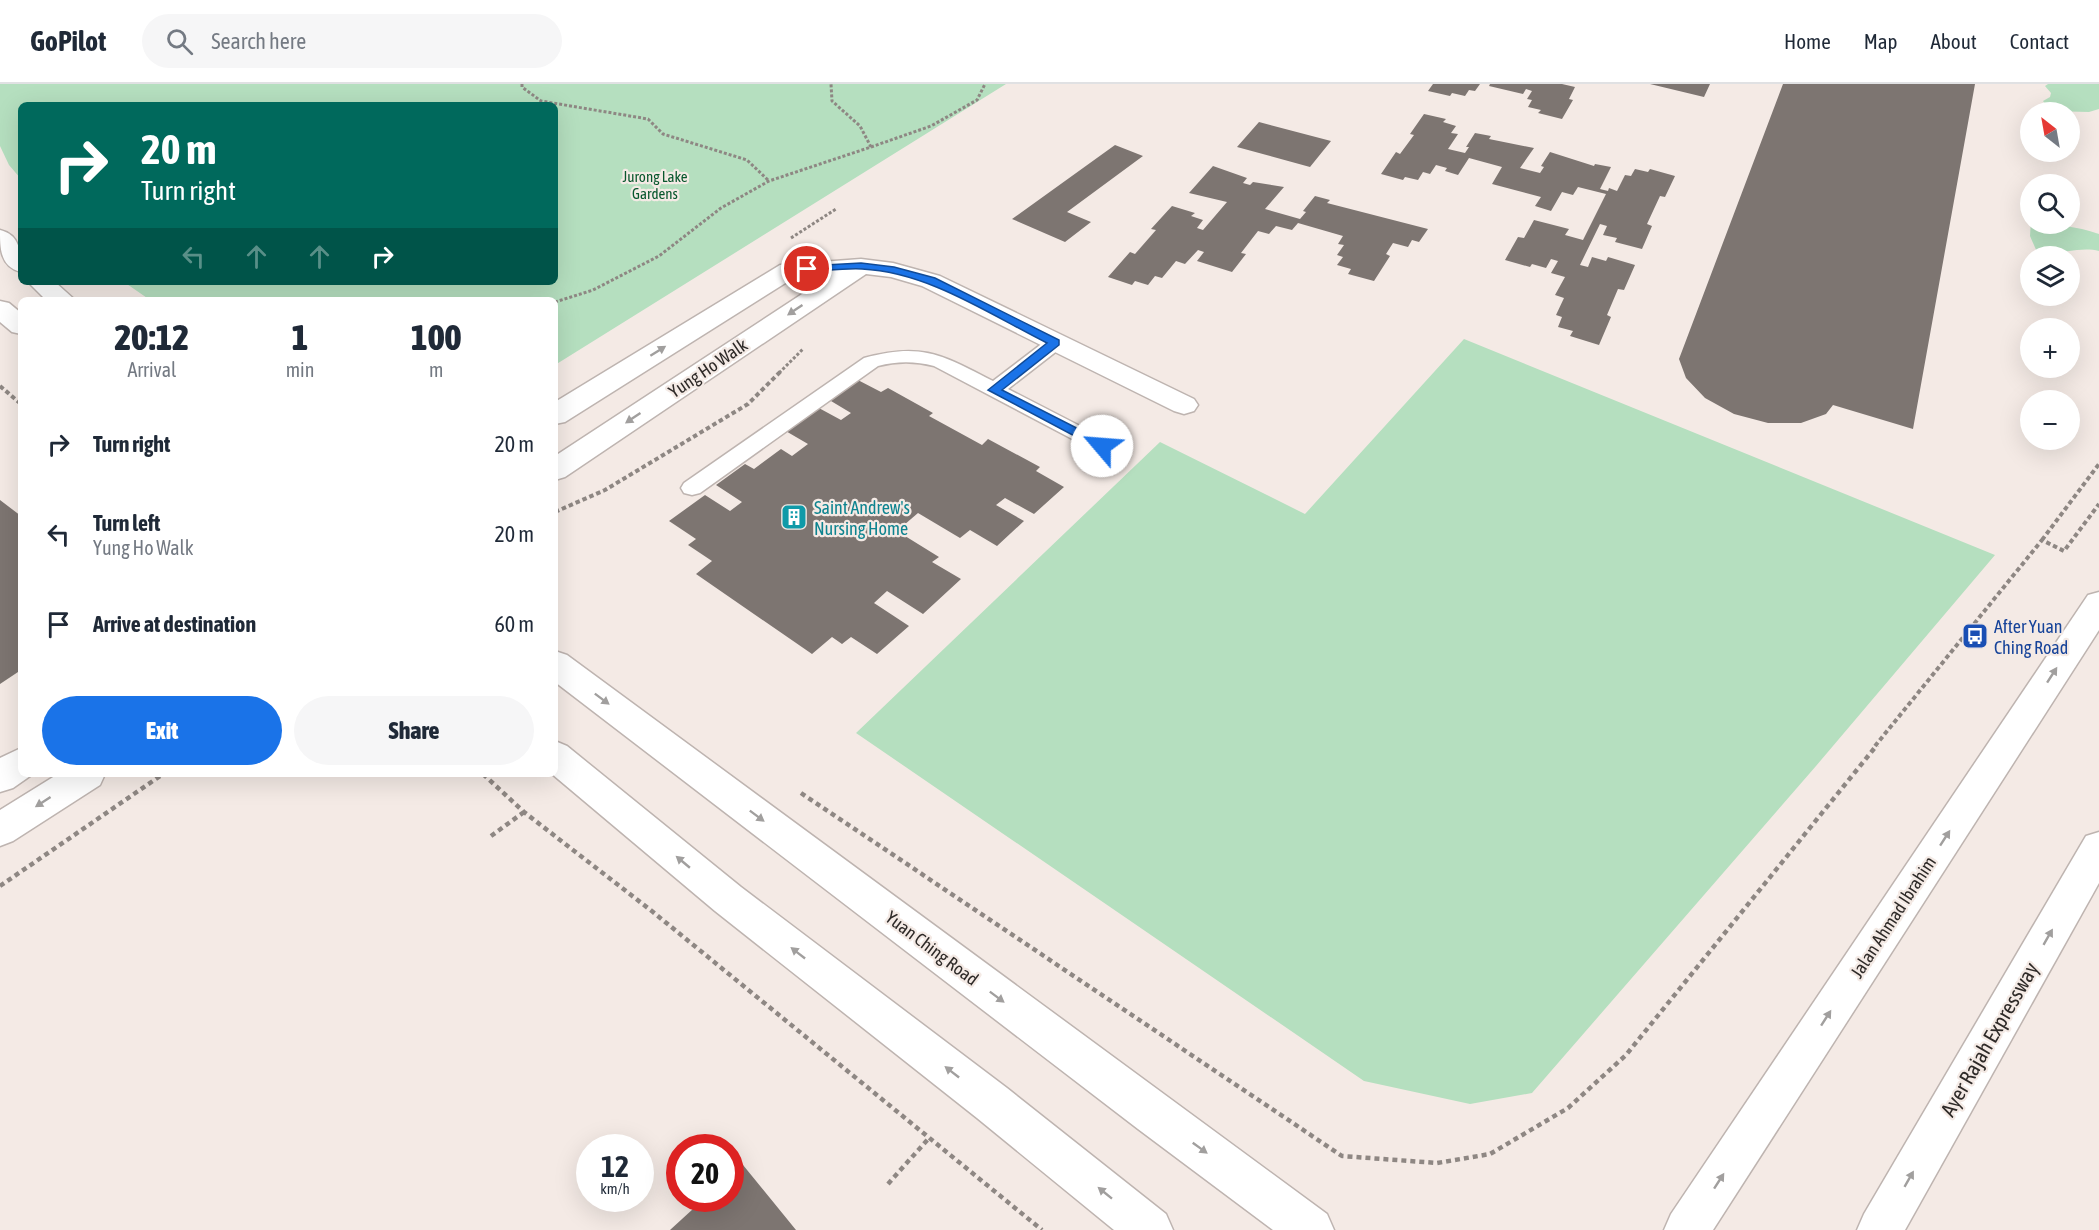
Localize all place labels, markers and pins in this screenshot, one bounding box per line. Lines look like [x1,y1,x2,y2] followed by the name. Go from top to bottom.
[781,243,832,294] pin
[814,497,910,539] place label: Saint Andrew's Nursing Home
[779,502,809,532] building icon: Saint Andrew's Nursing Home
[1994,616,2068,658] place label: After Yuan Ching Road
[1960,621,1990,651] bus stop icon: After Yuan Ching Road

